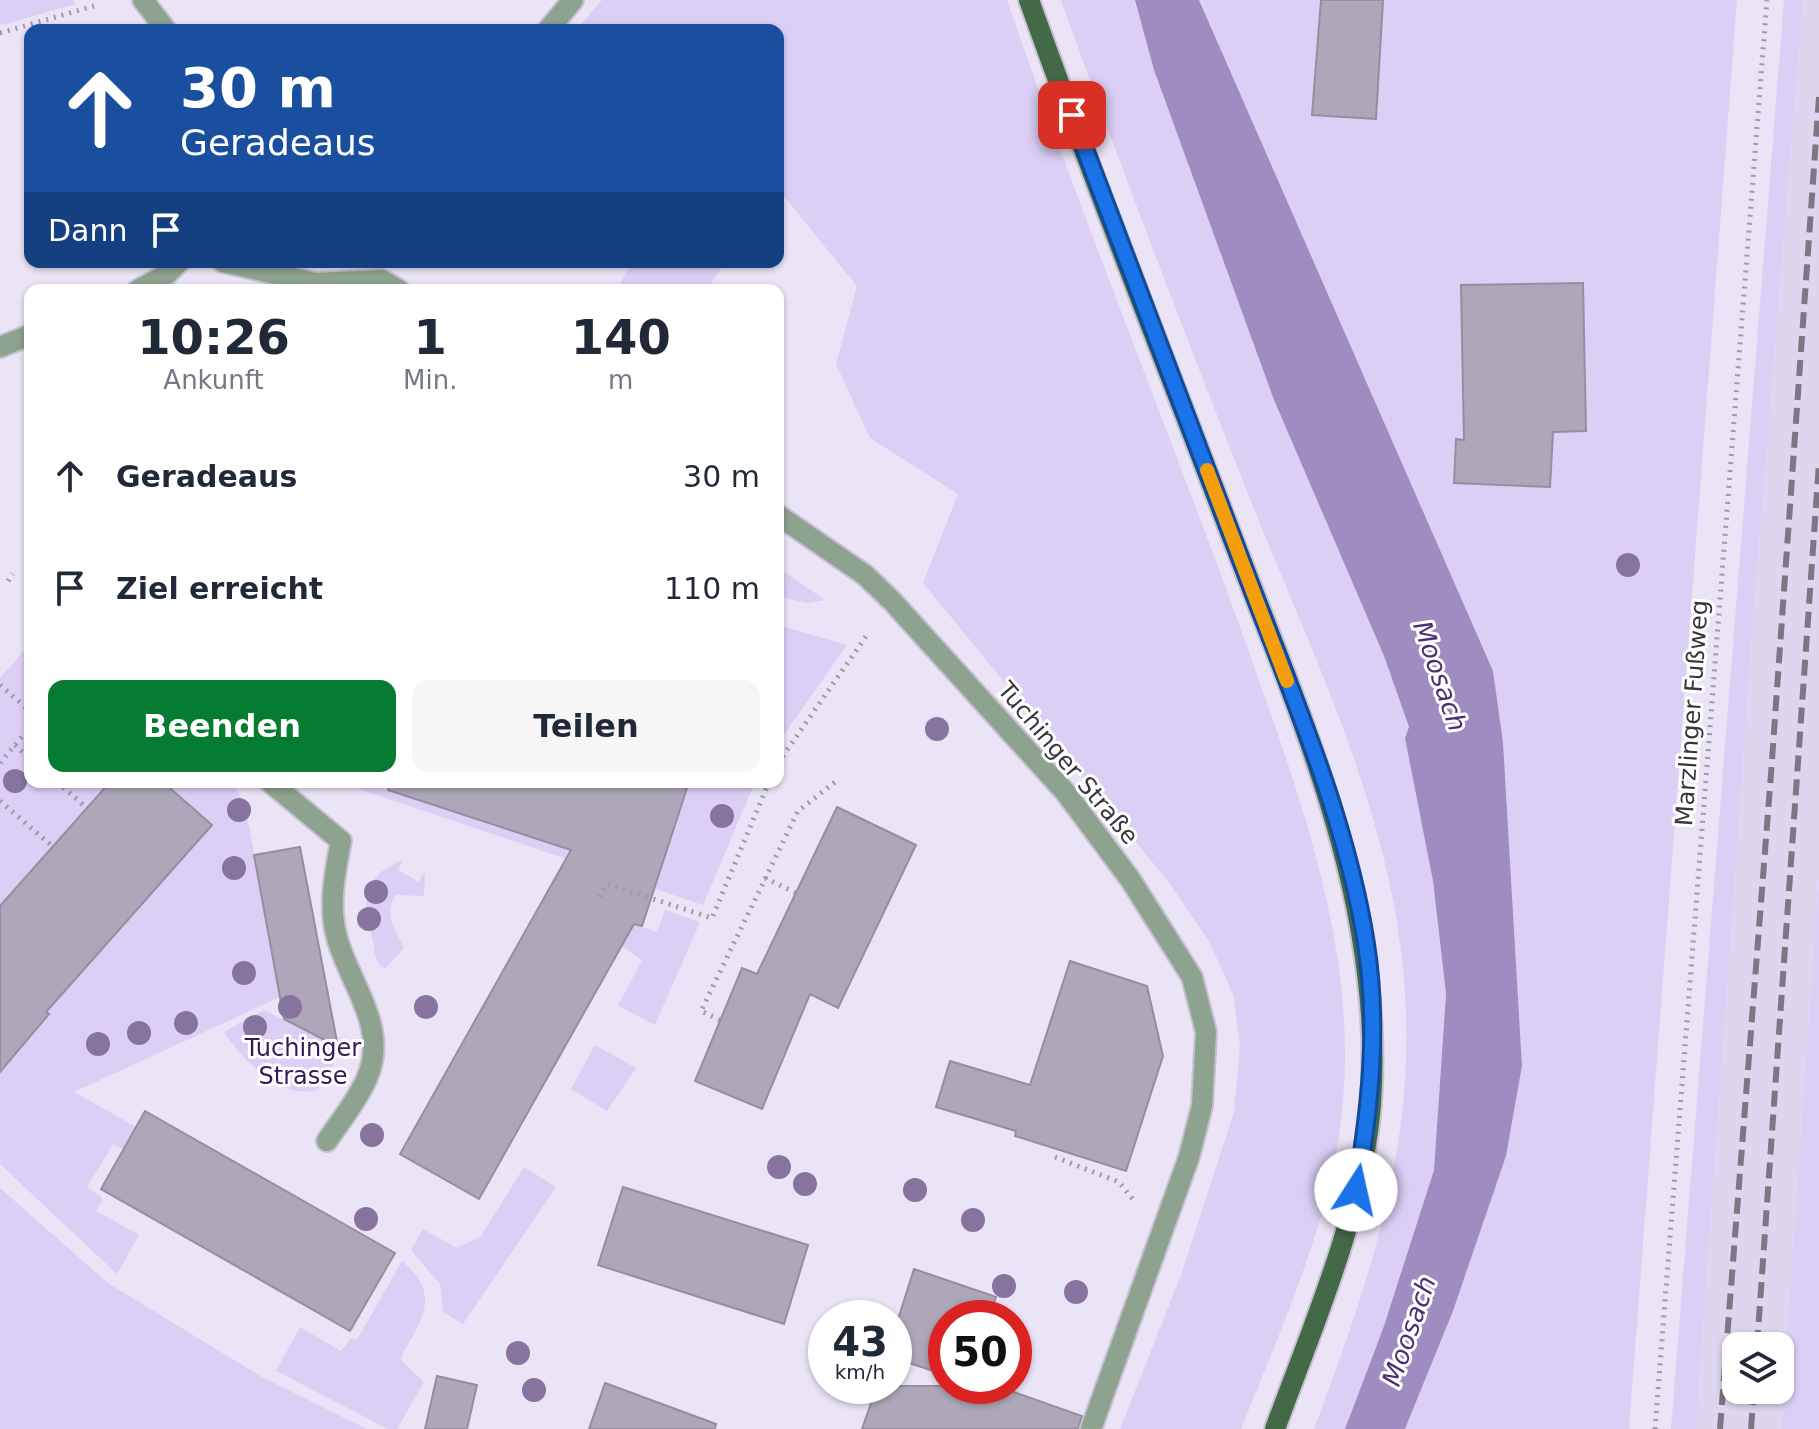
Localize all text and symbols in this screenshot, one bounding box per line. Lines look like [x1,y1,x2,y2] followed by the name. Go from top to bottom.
[180,55,336,120] text: 30 m
[48,56,152,160] icon: ahead
[1038,81,1106,149] pin
[1050,93,1094,137] icon: arrive
[180,122,376,163] text: Geradeaus
[144,208,188,252] icon: arrive
[48,213,128,248] text: Dann
[137,309,290,365] text: 10:26
[414,309,447,365] text: 1
[571,309,671,365] text: 140
[163,365,264,395] text: Ankunft
[403,365,457,395] text: Min.
[608,365,633,395] text: m
[48,454,92,498] icon: ahead
[116,459,297,494] text: Geradeaus
[683,459,760,494] text: 30 m
[48,566,92,610] icon: arrive
[116,571,323,606] text: Ziel erreicht
[664,571,760,606] text: 110 m
[1670,599,1714,827] street label: Marzlinger Fußweg
[1407,617,1473,735] water label: Moosach
[991,675,1144,850] street label: Tuchinger Straße
[48,680,396,772] button: Beenden
[412,680,760,772] button: Teilen
[244,1034,361,1090] park label: Tuchinger Strasse
[1314,1148,1398,1232] position arrow
[1376,1272,1442,1390] water label: Moosach
[928,1300,1032,1404] speed limit sign: 50
[832,1319,888,1365] text: 43
[1722,1332,1794,1404] map controls
[1722,1332,1794,1404] button: layers
[835,1360,885,1384] text: km/h

